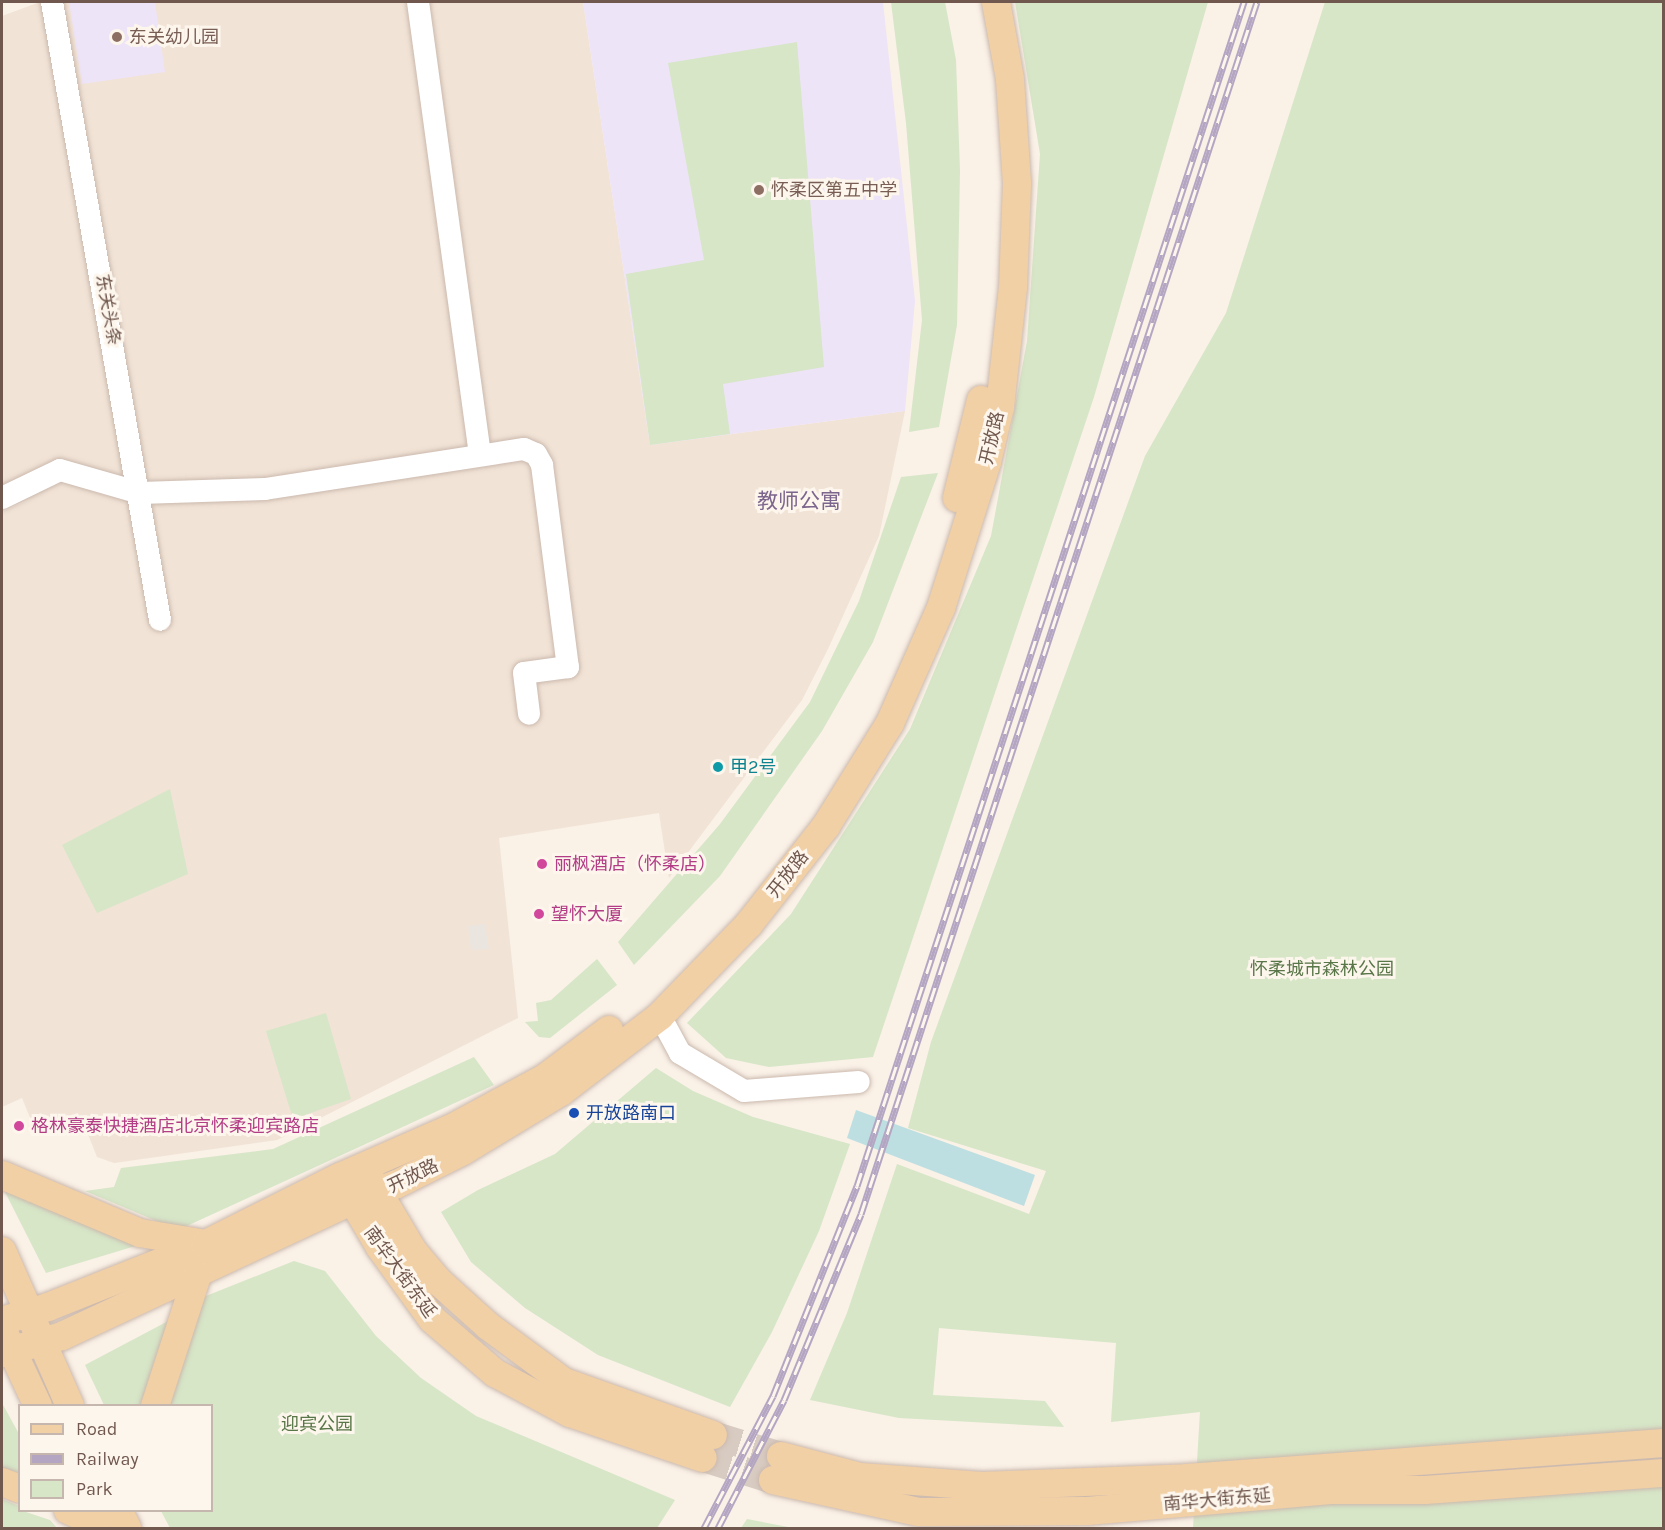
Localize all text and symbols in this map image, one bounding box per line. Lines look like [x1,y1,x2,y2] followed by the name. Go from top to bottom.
[129,26,219,48] place label: 东关幼儿园
[110,30,124,44] marker: 东关幼儿园
[771,179,897,201] place label: 怀柔区第五中学
[752,183,766,197] marker: 怀柔区第五中学
[91,273,125,347] street label: 东关头条
[975,409,1009,467] street label: 开放路
[757,488,841,514] district label: 教师公寓
[730,756,776,778] place label: 甲2号
[711,760,725,774] marker: 甲2号
[763,846,813,902] street label: 开放路
[554,853,716,875] place label: 丽枫酒店（怀柔店）
[535,857,549,871] marker: 丽枫酒店（怀柔店）
[551,903,623,925] place label: 望怀大厦
[532,907,546,921] marker: 望怀大厦
[1250,958,1394,980] park label: 怀柔城市森林公园
[586,1102,676,1124] place label: 开放路南口
[567,1106,581,1120] marker: 开放路南口
[31,1115,319,1137] place label: 格林豪泰快捷酒店北京怀柔迎宾路店
[12,1119,26,1133] marker: 格林豪泰快捷酒店北京怀柔迎宾路店
[384,1154,442,1198] street label: 开放路
[360,1222,440,1322] street label: 南华大街东延
[18,1404,213,1512] legend
[281,1413,353,1435] park label: 迎宾公园
[76,1418,117,1440] text: Road
[76,1448,139,1470] text: Railway
[76,1478,113,1500] text: Park
[1162,1485,1272,1515] street label: 南华大街东延

